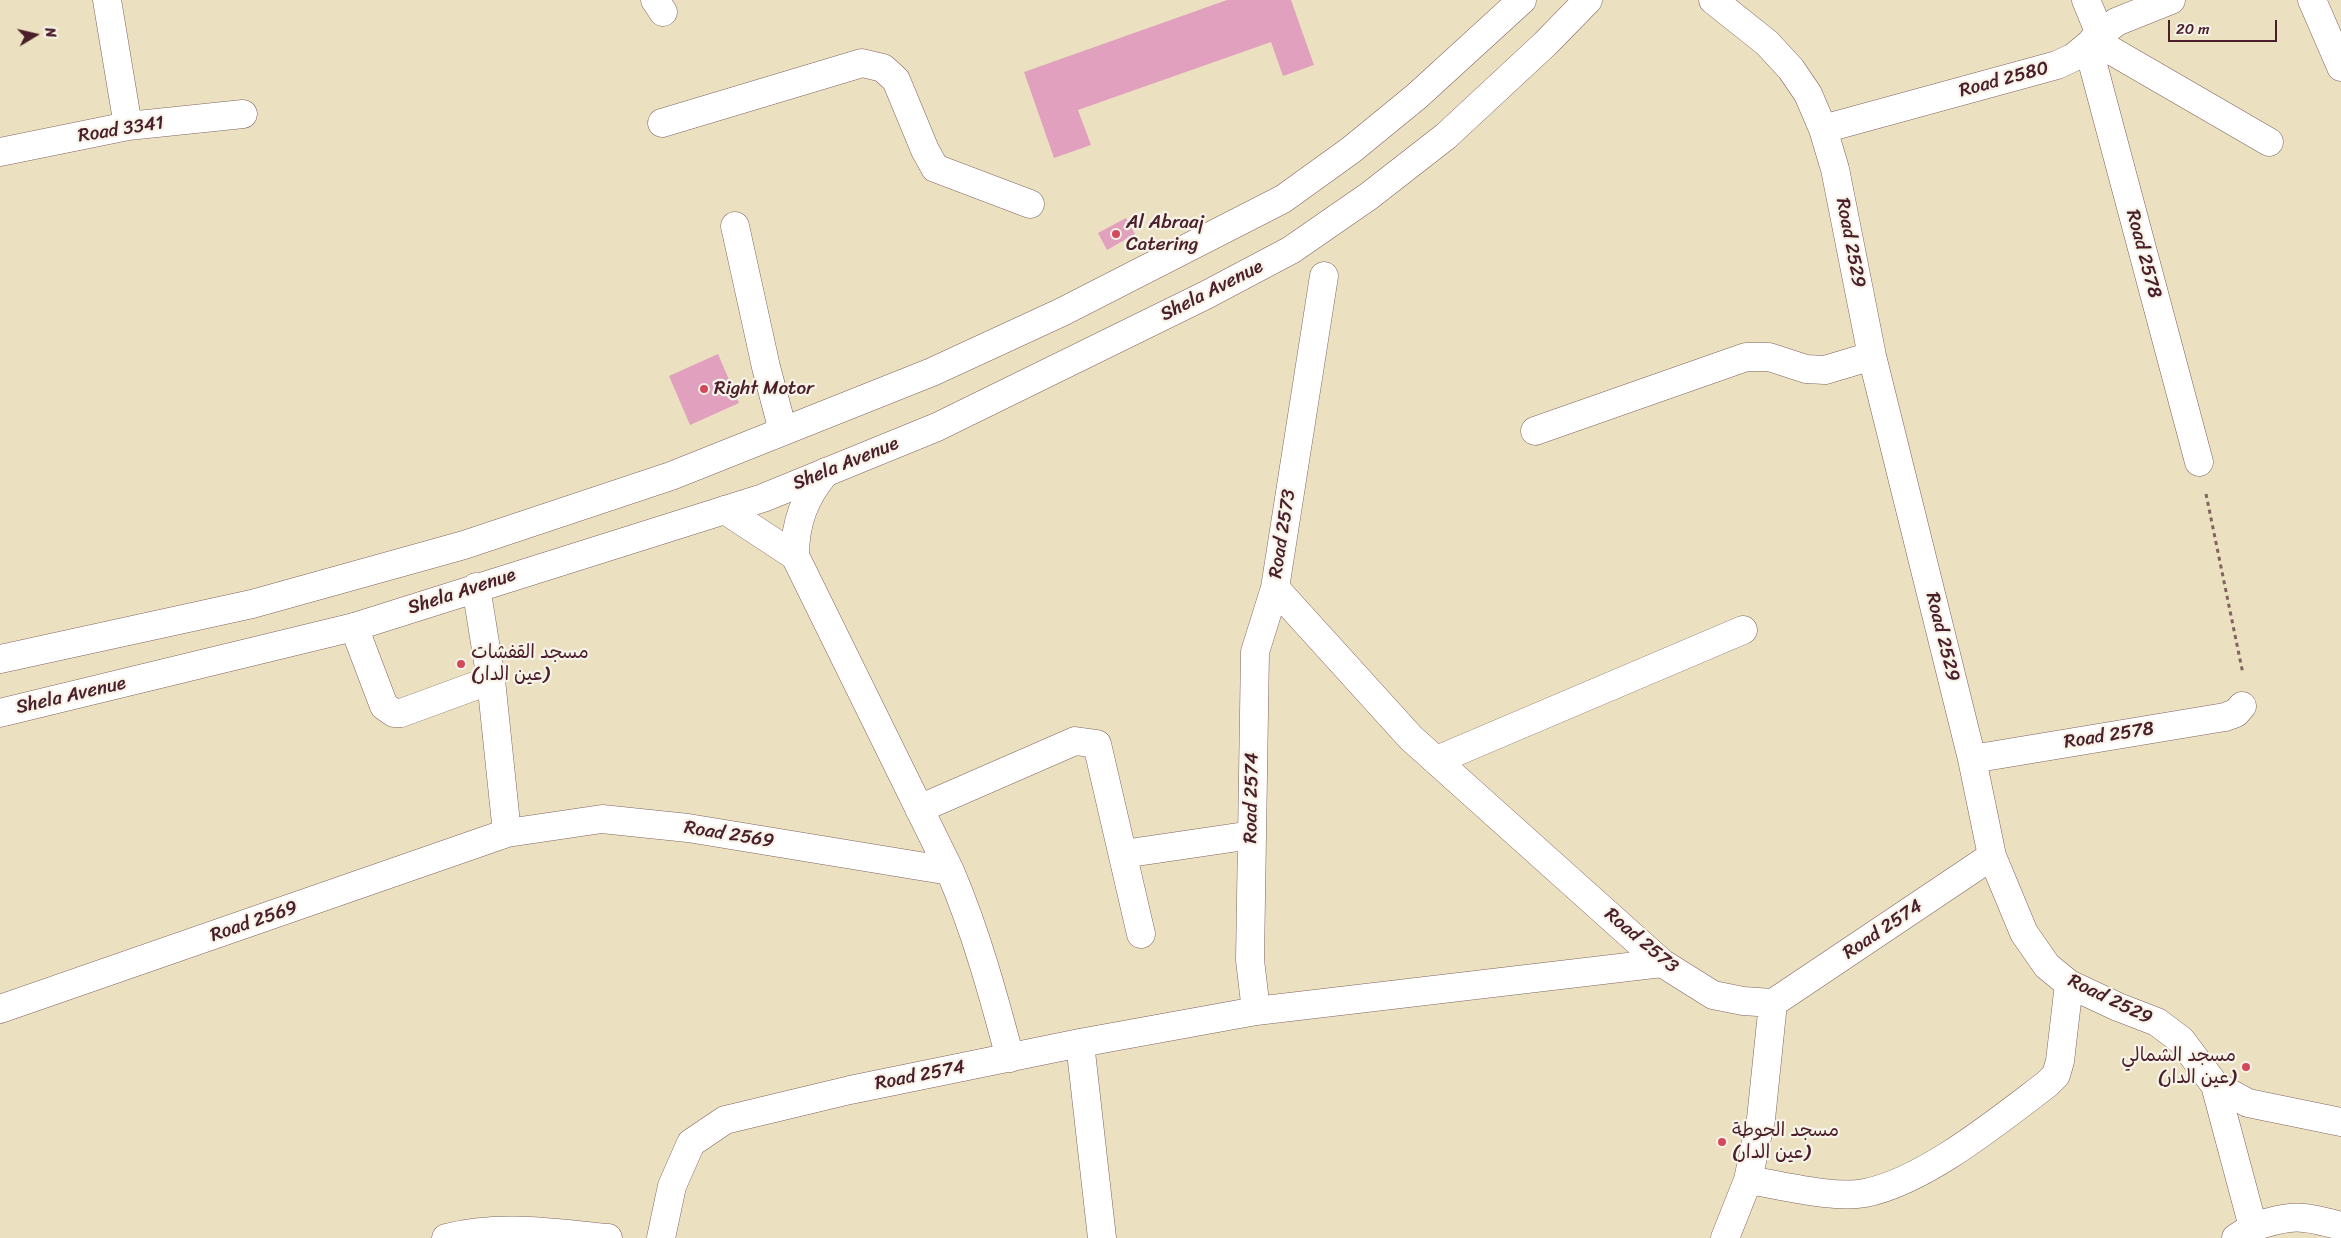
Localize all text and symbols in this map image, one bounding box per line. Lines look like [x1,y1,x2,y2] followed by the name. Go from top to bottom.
[10,10,60,60] north arrow
[2171,10,2280,42] scale bar
[2176,16,2210,42] text: 20 m
[37,26,63,39] text: N
[1957,57,2051,103] street label: Road 2580
[76,112,166,148] street label: Road 3341
[1830,196,1870,290] street label: Road 2529
[2120,207,2166,301] street label: Road 2578
[1126,212,1204,256] place label: Al Abraaj Catering
[1110,228,1122,240] marker: Al Abraaj Catering
[1157,255,1267,327] street label: Shela Avenue
[714,378,814,400] place label: Right Motor
[698,383,710,395] marker: Right Motor
[790,432,902,496] street label: Shela Avenue
[1265,488,1301,580] street label: Road 2573
[405,564,519,620] street label: Shela Avenue
[1920,590,1964,684] street label: Road 2529
[471,642,589,686] place label: مسجد القفشات (عين الدار)
[455,658,467,670] marker: مسجد القفشات (عين الدار)
[14,672,128,720] street label: Shela Avenue
[2062,718,2156,754] street label: Road 2578
[1240,752,1264,844] street label: Road 2574
[682,817,776,853] street label: Road 2569
[1839,895,1927,965] street label: Road 2574
[207,896,301,948] street label: Road 2569
[1599,903,1683,979] street label: Road 2573
[2064,970,2156,1030] street label: Road 2529
[2121,1045,2236,1089] place label: مسجد الشمالي (عين الدار)
[873,1056,967,1096] street label: Road 2574
[2240,1061,2252,1073] marker: مسجد الشمالي (عين الدار)
[1732,1120,1839,1164] place label: مسجد الحوطة (عين الدار)
[1716,1136,1728,1148] marker: مسجد الحوطة (عين الدار)

